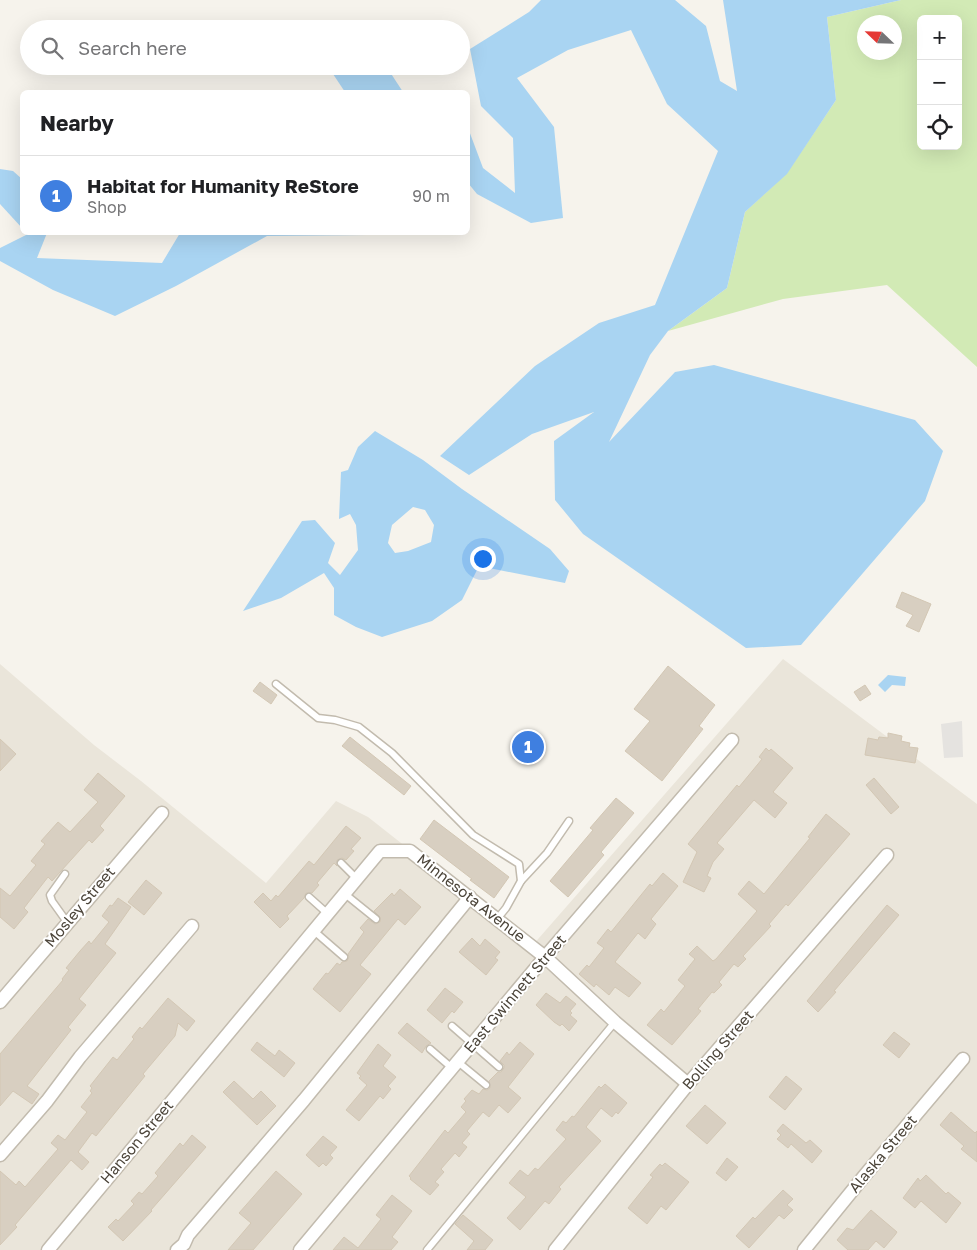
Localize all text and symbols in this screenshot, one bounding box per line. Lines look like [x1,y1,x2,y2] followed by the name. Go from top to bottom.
[857,15,902,60] north arrow
[917,15,962,150] map controls
[917,15,962,60] button: +
[20,20,470,75] search box
[38,34,66,62] icon: search
[78,36,187,59] text: Search here
[917,60,962,105] button: −
[917,105,962,150] button: locate
[40,110,114,136] text: Nearby
[87,174,359,197] text: Habitat for Humanity ReStore
[52,186,60,206] text: 1
[412,186,450,206] text: 90 m
[87,197,127,217] text: Shop
[470,546,496,572] your location
[512,728,544,766] pin: 1
[414,849,529,945] street label: Minnesota Avenue
[40,862,118,950] street label: Mosley Street
[459,930,569,1056] street label: East Gwinnett Street
[678,1006,757,1093] street label: Bolling Street
[96,1096,176,1187] street label: Hanson Street
[845,1111,920,1196] street label: Alaska Street

